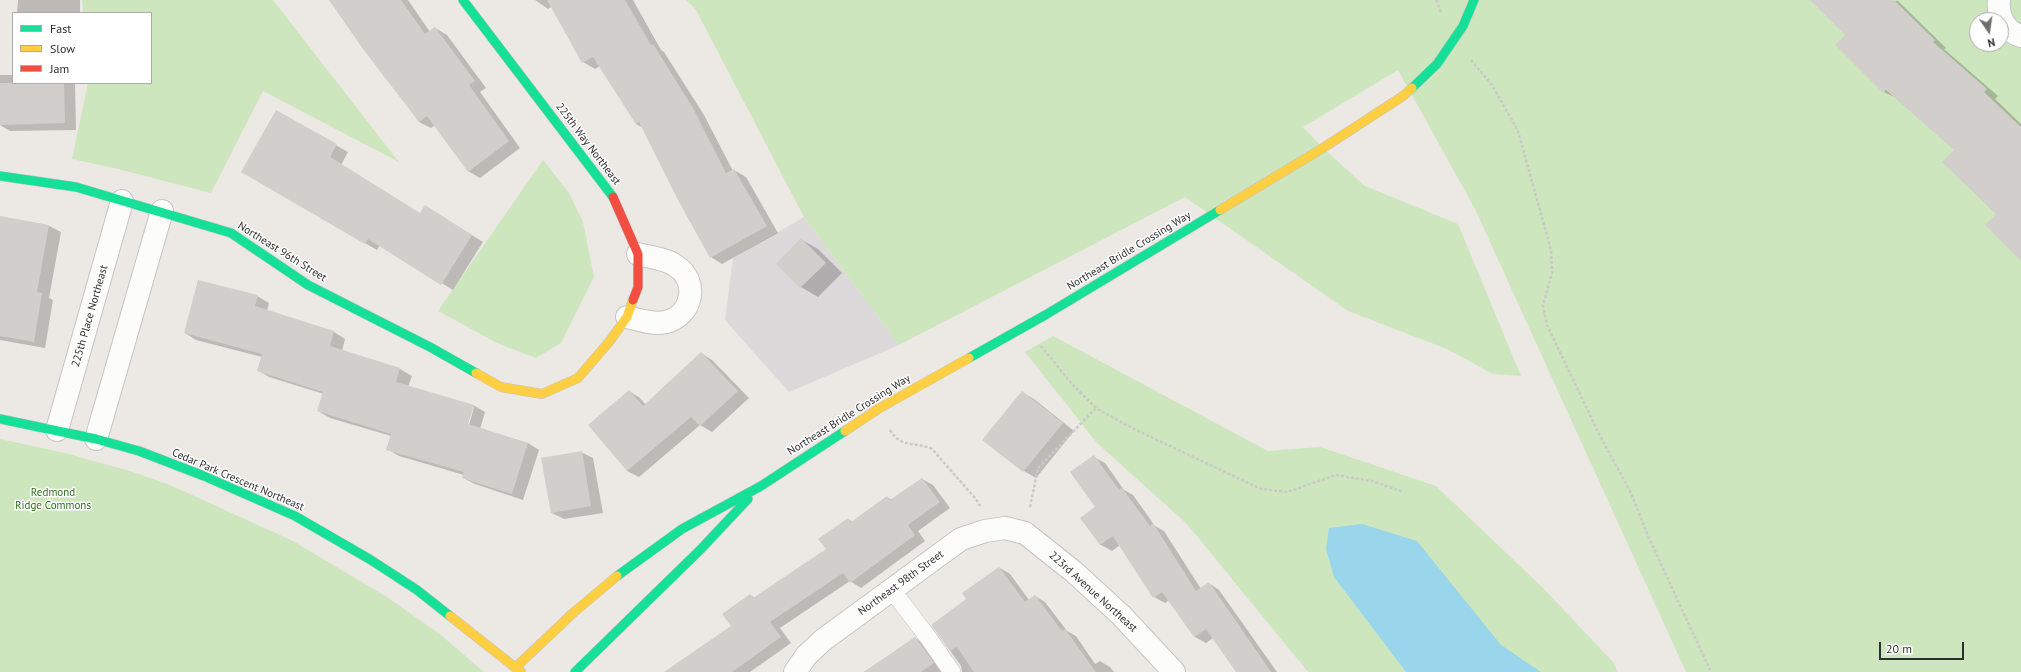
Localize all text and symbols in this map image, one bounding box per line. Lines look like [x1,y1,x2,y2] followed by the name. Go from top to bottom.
[12,12,152,84] legend
[1969,12,2009,52] north arrow
[50,21,71,36] text: Fast
[1986,35,1997,50] text: N
[50,41,75,56] text: Slow
[50,61,69,76] text: Jam
[553,100,623,188] street label: 225th Way Northeast
[1065,209,1193,293] street label: Northeast Bridle Crossing Way
[235,219,329,285] street label: Northeast 96th Street
[69,264,111,368] street label: 225th Place Northeast
[785,372,913,458] street label: Northeast Bridle Crossing Way
[170,446,306,514] street label: Cedar Park Crescent Northeast
[15,486,91,512] park label: Redmond Ridge Commons
[856,548,946,618] street label: Northeast 98th Street
[1046,549,1140,635] street label: 223rd Avenue Northeast
[1881,634,1966,660] scale bar
[1886,641,1912,656] text: 20 m

